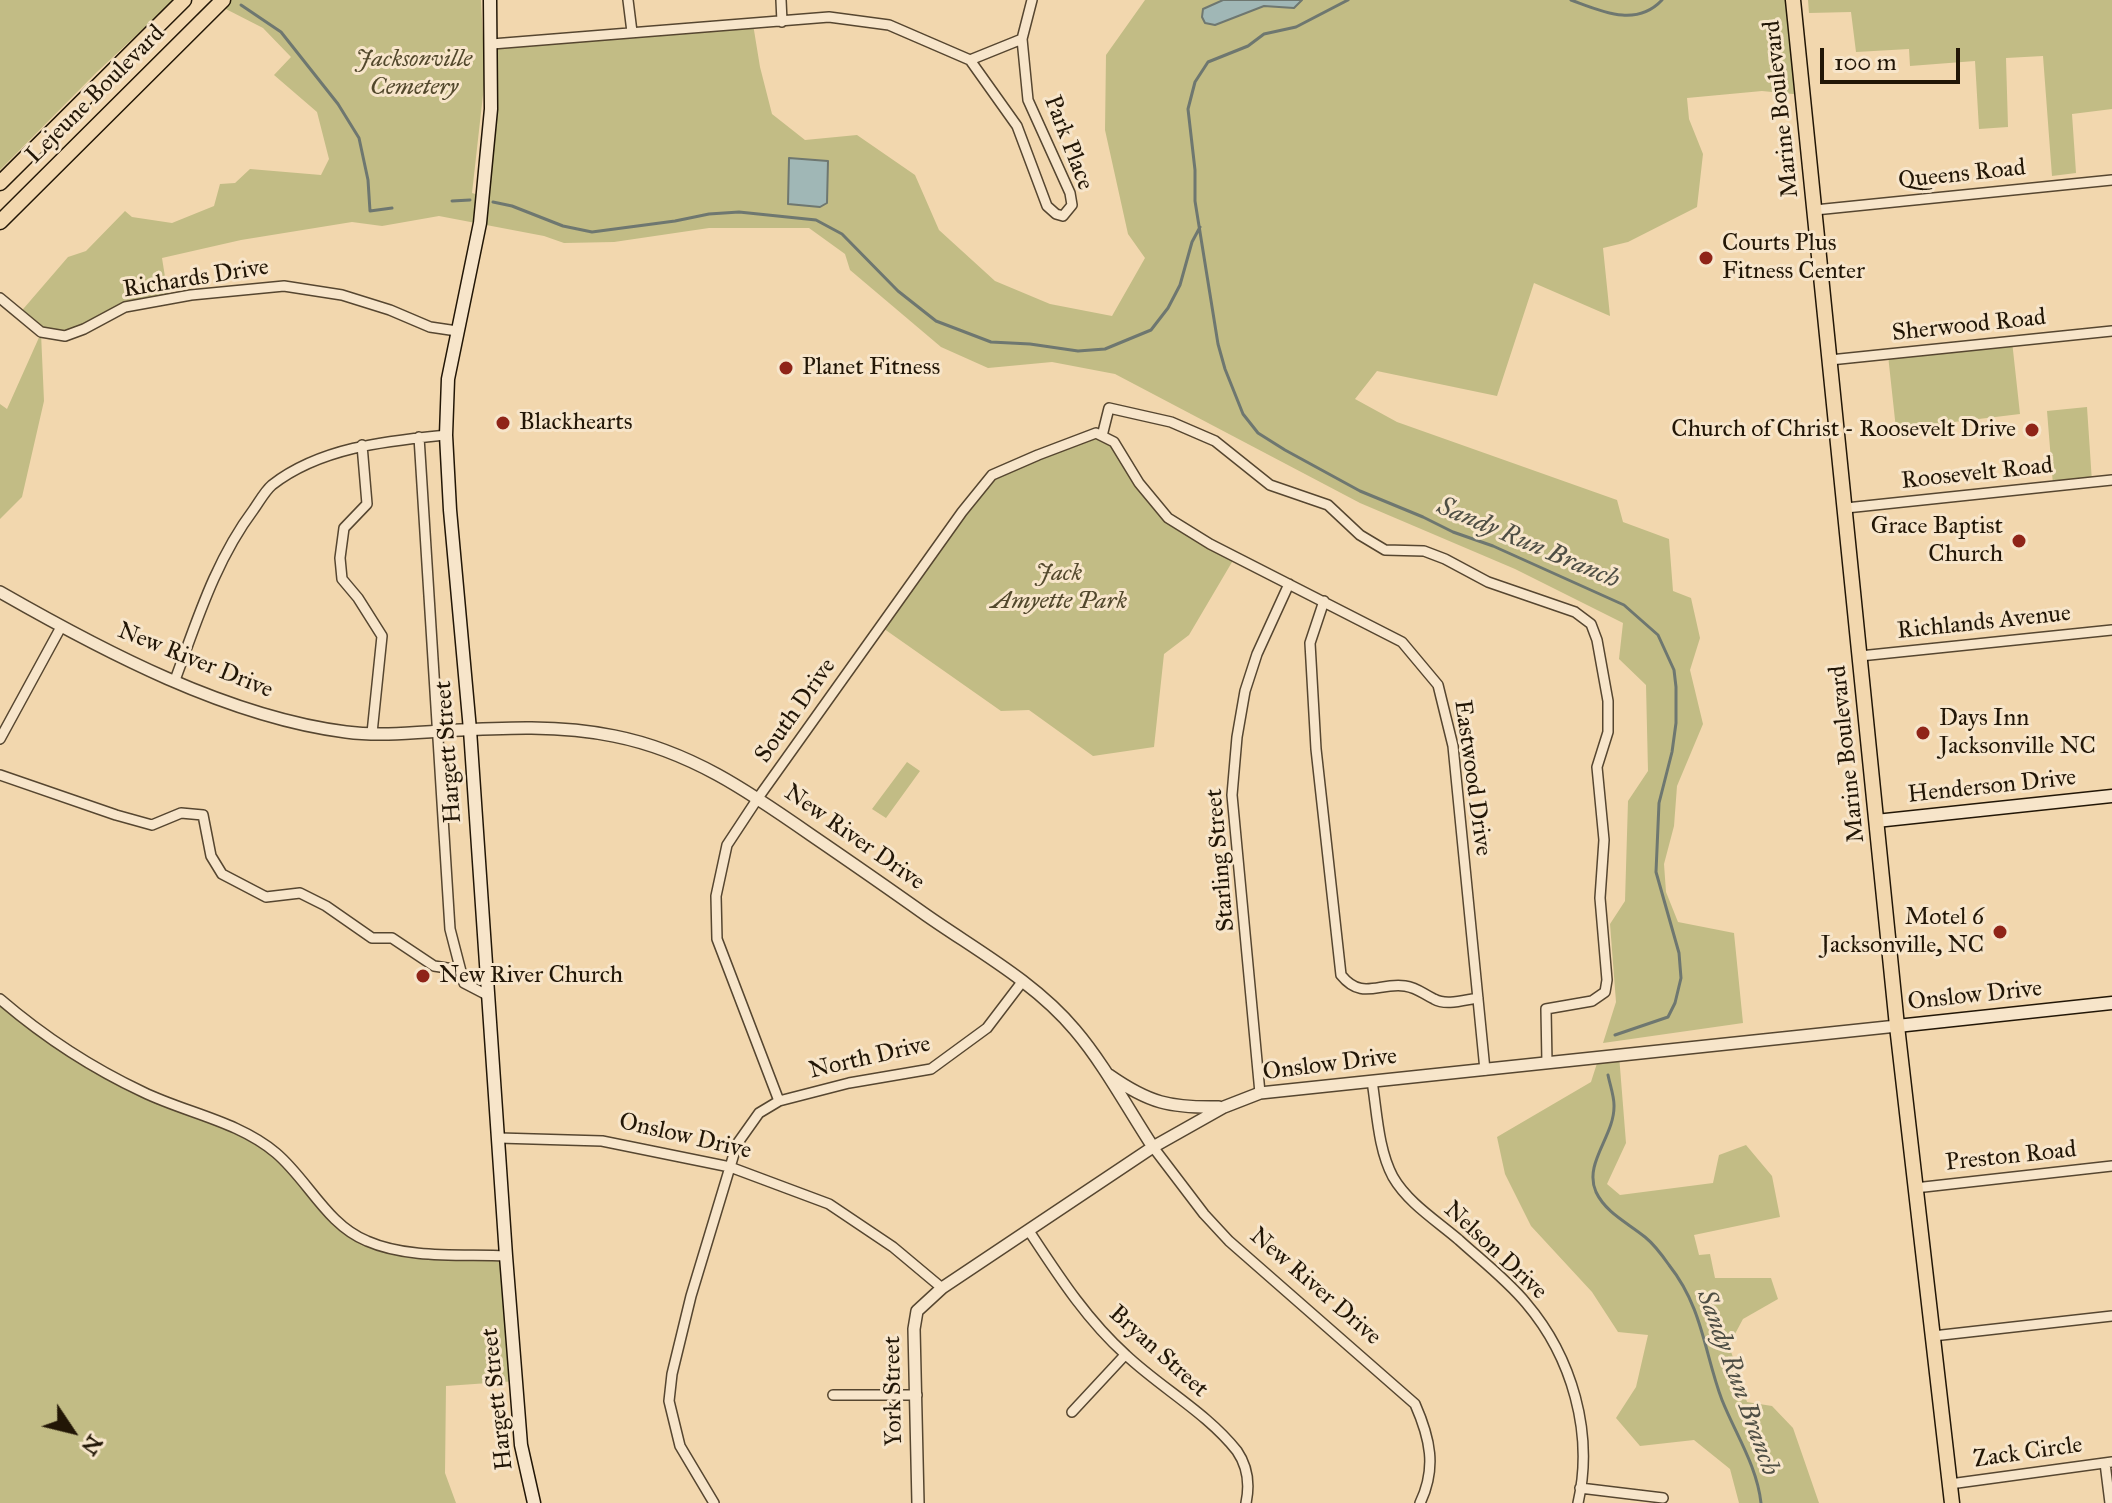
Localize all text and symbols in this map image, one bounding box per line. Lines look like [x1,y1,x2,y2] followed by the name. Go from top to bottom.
[1758,19,1806,199] street label: Marine Boulevard
[21,20,171,170] street label: Lejeune Boulevard
[1824,32,1964,82] scale bar
[356,46,472,102] park label: Jacksonville Cemetery
[1834,47,1897,77] text: 100 m
[1037,92,1099,194] street label: Park Place
[1897,154,2027,196] street label: Queens Road
[1722,230,1865,286] place label: Courts Plus Fitness Center
[1697,249,1715,267] marker: Courts Plus Fitness Center
[121,253,271,305] street label: Richards Drive
[1891,304,2047,348] street label: Sherwood Road
[802,354,940,382] place label: Planet Fitness
[777,359,795,377] marker: Planet Fitness
[519,409,632,437] place label: Blackhearts
[494,414,512,432] marker: Blackhearts
[1671,416,2016,444] place label: Church of Christ - Roosevelt Drive
[2023,421,2041,439] marker: Church of Christ - Roosevelt Drive
[1900,452,2054,496] street label: Roosevelt Road
[1432,492,1624,596] water label: Sandy Run Branch
[1871,513,2003,569] place label: Grace Baptist Church
[2010,532,2028,550] marker: Grace Baptist Church
[991,560,1127,616] park label: Jack Amyette Park
[1896,600,2072,646] street label: Richlands Avenue
[113,617,277,705] street label: New River Drive
[749,653,843,769] street label: South Drive
[1824,664,1872,844] street label: Marine Boulevard
[430,680,468,824] street label: Hargett Street
[1447,698,1497,858] street label: Eastwood Drive
[1939,705,2096,761] place label: Days Inn Jacksonville NC
[1914,724,1932,742] marker: Days Inn Jacksonville NC
[1906,764,2078,810] street label: Henderson Drive
[778,779,930,897] street label: New River Drive
[1200,787,1242,933] street label: Starling Street
[1821,904,1984,960] place label: Motel 6 Jacksonville, NC
[1991,923,2009,941] marker: Motel 6 Jacksonville, NC
[439,962,623,990] place label: New River Church
[414,967,432,985] marker: New River Church
[1906,975,2044,1017] street label: Onslow Drive
[807,1030,933,1086] street label: North Drive
[1261,1042,1399,1088] street label: Onslow Drive
[616,1108,754,1166] street label: Onslow Drive
[1944,1136,2078,1178] street label: Preston Road
[1437,1196,1553,1306] street label: Nelson Drive
[1243,1222,1387,1352] street label: New River Drive
[1689,1286,1785,1480] water label: Sandy Run Branch
[1102,1300,1214,1404] street label: Bryan Street
[476,1326,520,1472] street label: Hargett Street
[879,1335,909,1447] street label: York Street
[32,1391,112,1471] north arrow
[76,1430,108,1460] text: N
[1972,1431,2084,1475] street label: Zack Circle

